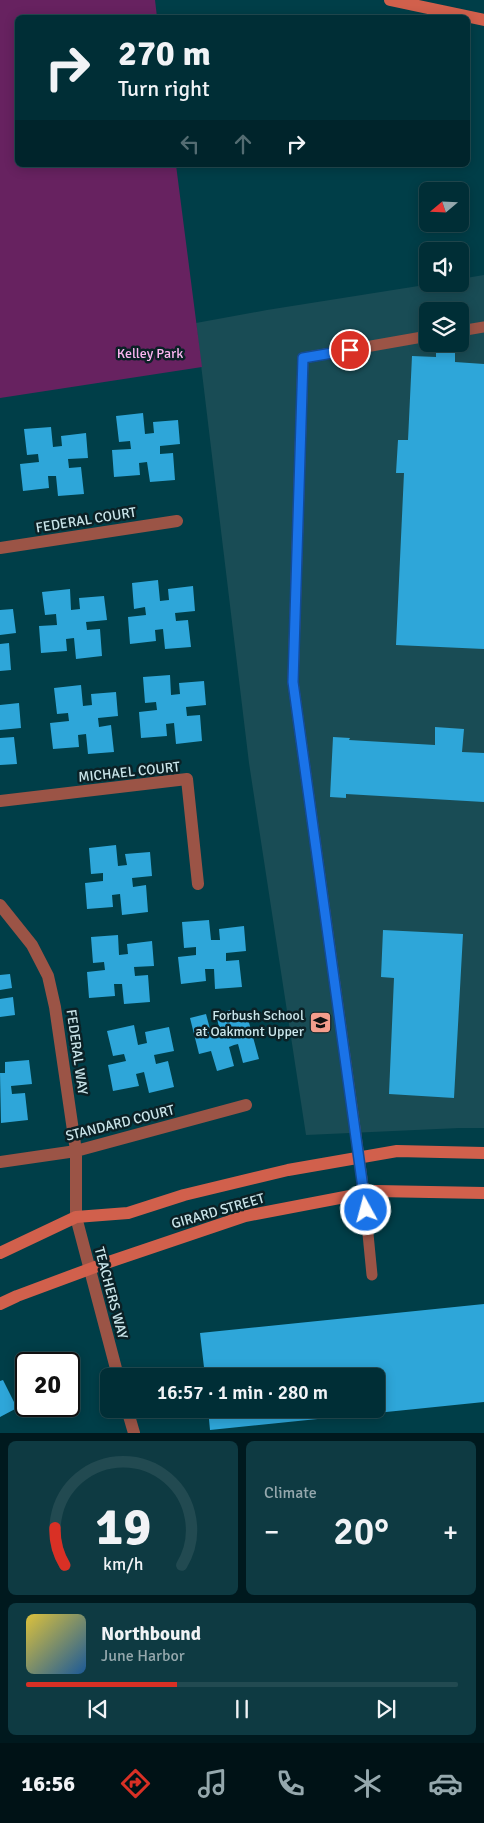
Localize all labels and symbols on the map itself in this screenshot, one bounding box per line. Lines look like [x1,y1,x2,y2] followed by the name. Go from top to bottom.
[419,182,469,232] north arrow
[329,329,371,371] pin
[117,345,183,362] park label: Kelley Park
[35,504,138,536] street label: FEDERAL COURT
[77,758,181,786] street label: MICHAEL COURT
[196,1007,305,1040] place label: Forbush School at Oakmont Upper
[63,1008,91,1096] street label: FEDERAL WAY
[308,1011,332,1035] school or university icon: Forbush School at Oakmont Upper
[64,1101,176,1145] street label: STANDARD COURT
[339,1183,391,1235] position arrow
[169,1190,267,1232] street label: GIRARD STREET
[91,1245,131,1341] street label: TEACHERS WAY
[15,1352,80,1417] speed limit sign: 20

